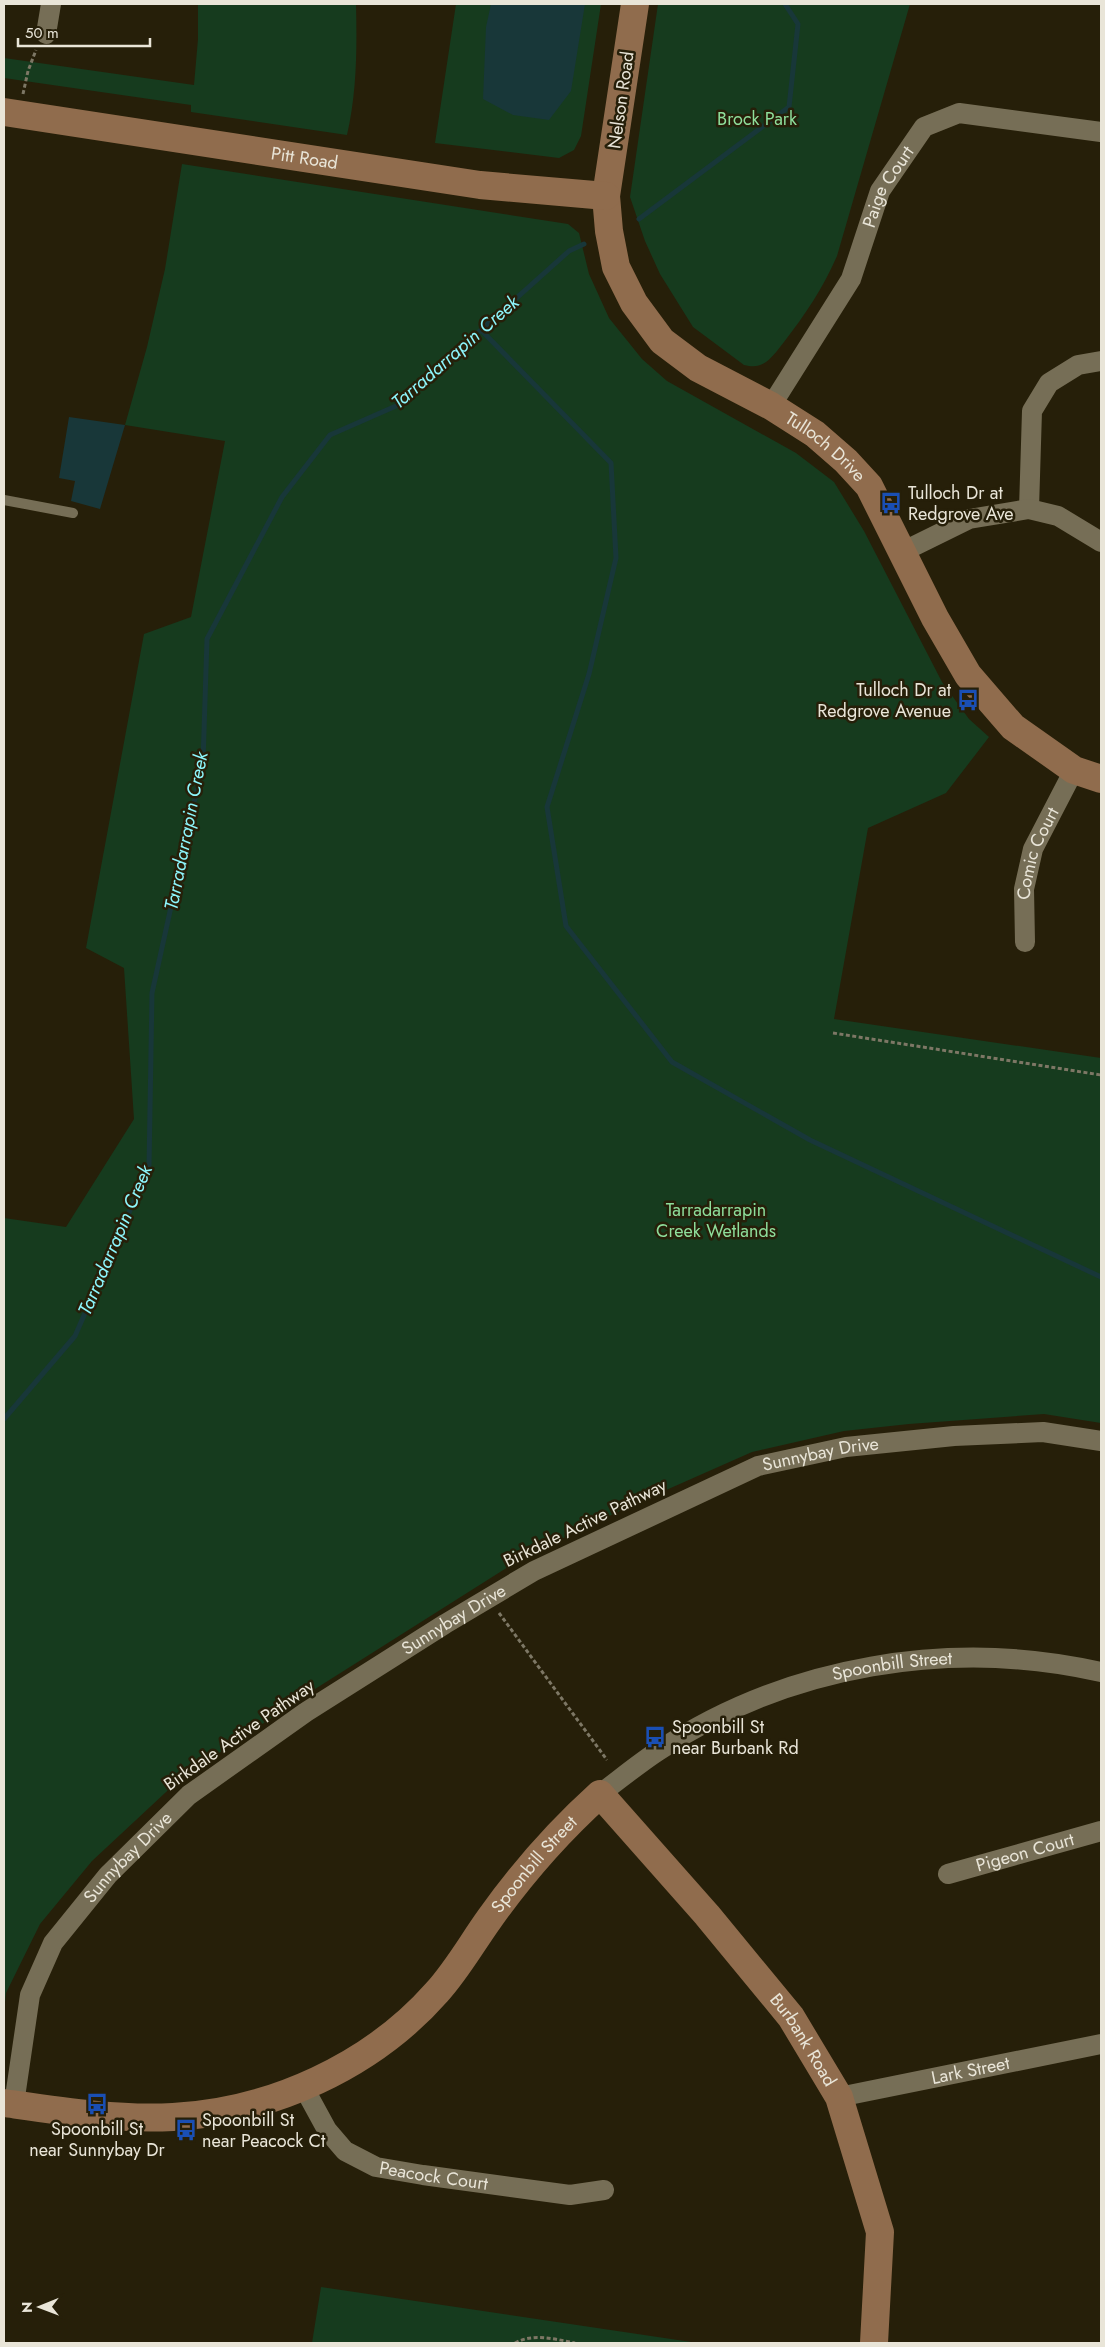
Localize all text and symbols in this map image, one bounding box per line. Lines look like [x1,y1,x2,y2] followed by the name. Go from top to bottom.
[18,15,150,47] scale bar
[25,22,59,44] text: 50 m
[601,50,641,150] street label: Nelson Road
[717,106,797,132] park label: Brock Park
[269,140,340,176] street label: Pitt Road
[856,140,921,231] street label: Paige Court
[385,288,525,415] water label: Tarradarrapin Creek
[780,405,872,487] street label: Tulloch Drive
[908,480,1014,527] place label: Tulloch Dr at Redgrove Ave
[878,490,904,516] bus stop icon: Tulloch Dr at Redgrove Ave
[817,677,952,724] place label: Tulloch Dr at Redgrove Avenue
[955,687,981,713] bus stop icon: Tulloch Dr at Redgrove Avenue
[157,749,215,913] water label: Tarradarrapin Creek
[1011,802,1066,900] street label: Comic Court
[71,1160,159,1319] water label: Tarradarrapin Creek
[656,1197,776,1244] park label: Tarradarrapin Creek Wetlands
[760,1431,880,1478] street label: Sunnybay Drive
[499,1472,671,1574] street label: Birkdale Active Pathway
[396,1578,511,1661] street label: Sunnybay Drive
[829,1645,953,1687] street label: Spoonbill Street
[158,1673,320,1797] street label: Birkdale Active Pathway
[672,1714,799,1761] place label: Spoonbill St near Burbank Rd
[642,1724,668,1750] bus stop icon: Spoonbill St near Burbank Rd
[77,1806,178,1909] street label: Sunnybay Drive
[485,1809,583,1918] street label: Spoonbill Street
[973,1826,1078,1879] street label: Pigeon Court
[764,1988,843,2091] street label: Burbank Road
[929,2050,1012,2091] street label: Lark Street
[84,2091,110,2117] bus stop icon: Spoonbill St near Sunnybay Dr
[202,2107,326,2154] place label: Spoonbill St near Peacock Ct
[29,2116,166,2163] place label: Spoonbill St near Sunnybay Dr
[173,2117,199,2143] bus stop icon: Spoonbill St near Peacock Ct
[377,2155,490,2197] street label: Peacock Court
[15,2282,65,2332] north arrow
[17,2301,37,2313] text: N

